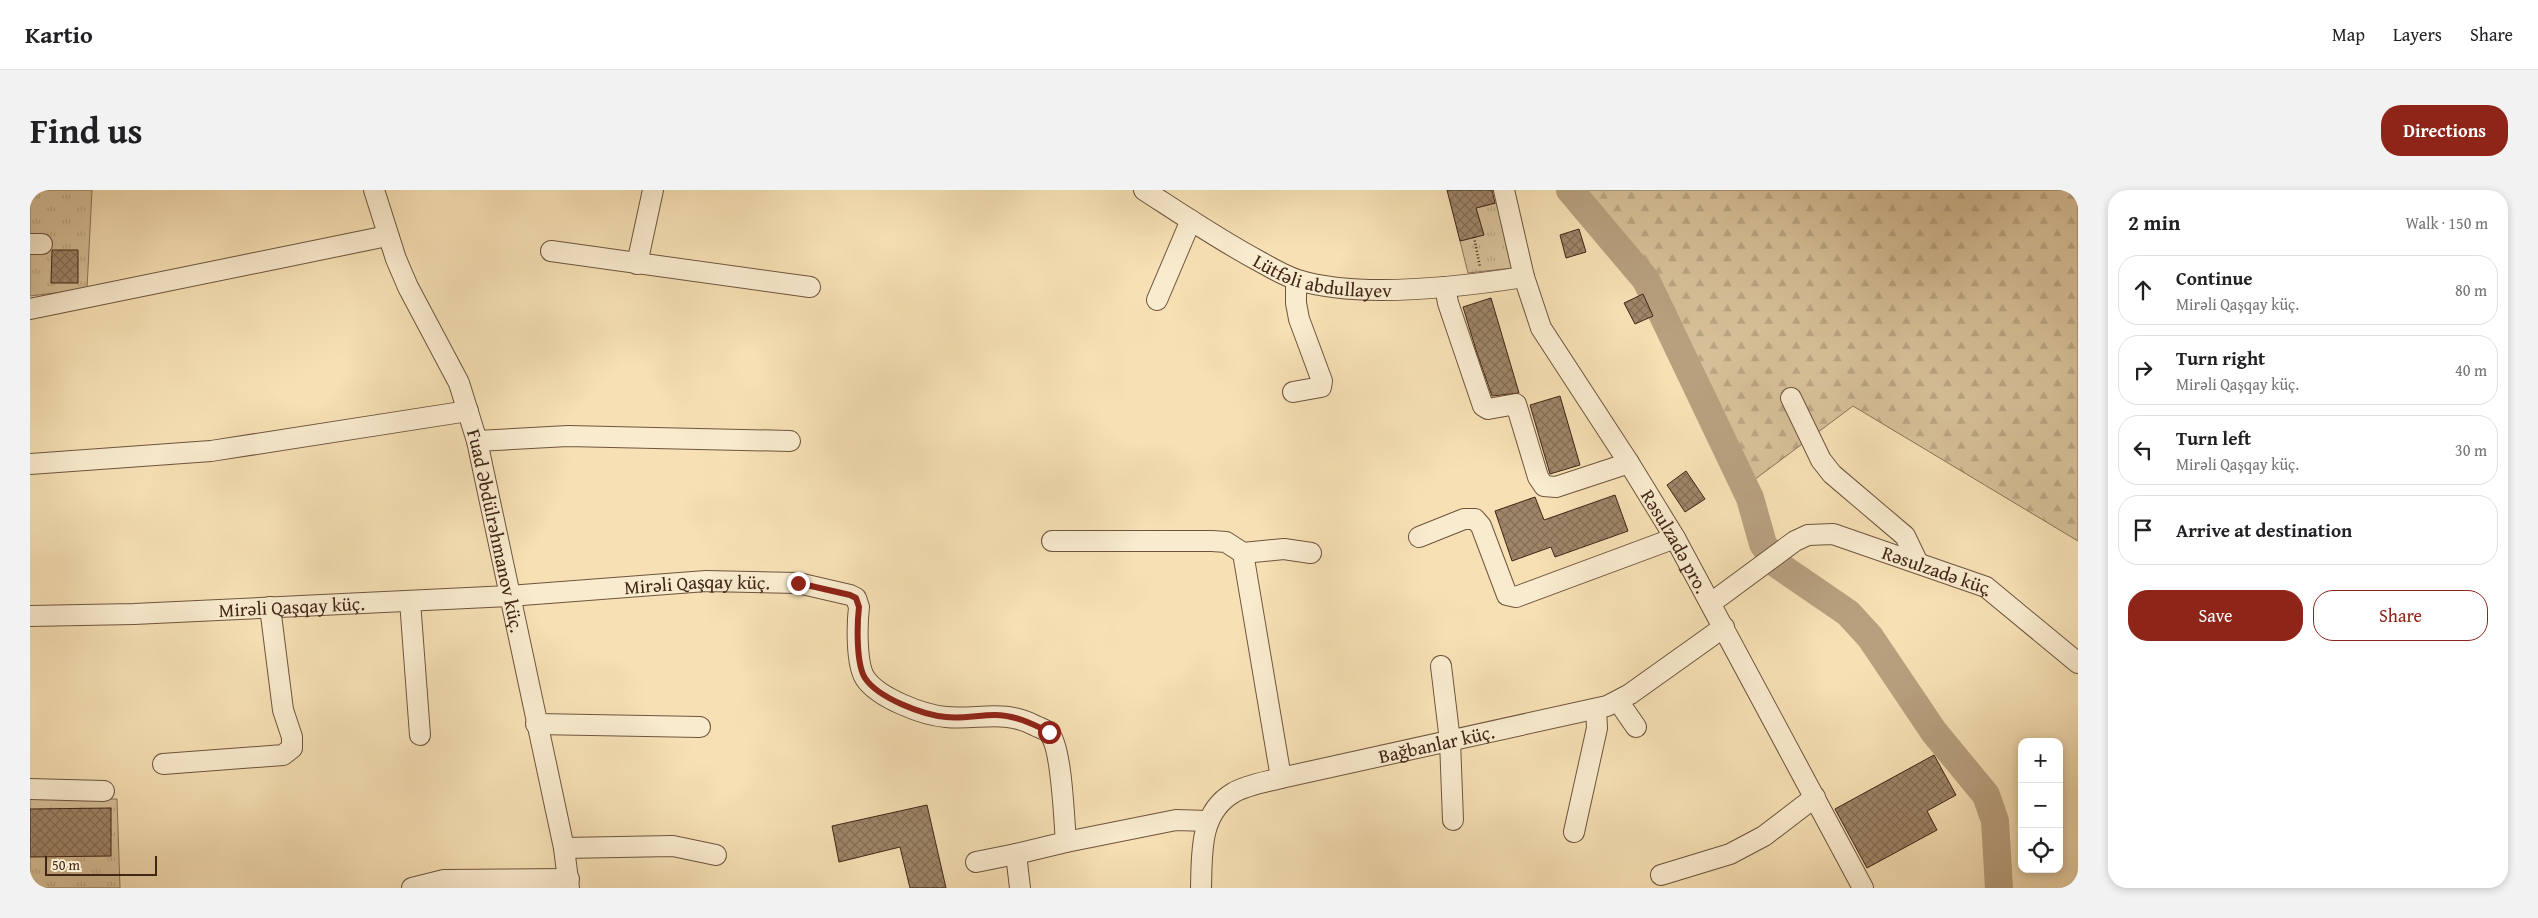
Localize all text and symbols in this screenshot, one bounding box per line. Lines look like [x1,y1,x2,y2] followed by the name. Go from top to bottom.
[25,17,93,52] text: Kartio
[2332,21,2365,48] text: Map
[2393,21,2442,48] text: Layers
[2470,21,2513,48] text: Share
[30,105,143,156] text: Find us
[2381,105,2508,156] button: Directions
[2128,207,2180,238] text: 2 min
[2405,211,2488,235] text: Walk · 150 m
[1248,247,1392,304] street label: Lütfəli abdullayev
[2176,264,2253,292] text: Continue
[2129,276,2157,304] icon: ahead
[2455,278,2487,302] text: 80 m
[2176,292,2299,316] text: Mirəli Qaşqay küç.
[2176,344,2265,372] text: Turn right
[2129,356,2157,384] icon: right
[2455,358,2487,382] text: 40 m
[2176,372,2299,396] text: Mirəli Qaşqay küç.
[2176,424,2251,452] text: Turn left
[460,425,532,635] street label: Fuad Əbdülrəhmanov küç.
[2129,436,2157,464] icon: left
[2455,438,2487,462] text: 30 m
[2176,452,2299,476] text: Mirəli Qaşqay küç.
[1634,484,1716,598] street label: Rəsulzadə pro.
[2129,516,2157,544] icon: arrive
[2176,516,2352,544] text: Arrive at destination
[1879,538,2001,603] street label: Rəsulzadə küç.
[623,567,770,601] street label: Mirəli Qaşqay küç.
[787,572,810,595] route end
[218,589,365,624] street label: Mirəli Qaşqay küç.
[2128,590,2303,641] button: Save
[2313,590,2488,641] button: Share
[1376,717,1497,770] street label: Bağbanlar küç.
[1038,721,1061,744] route start
[2018,738,2063,873] map controls
[2018,738,2063,783] button: +
[2018,783,2063,828] button: −
[2018,828,2063,873] button: locate
[45,853,158,876] scale bar
[52,855,80,875] text: 50 m

